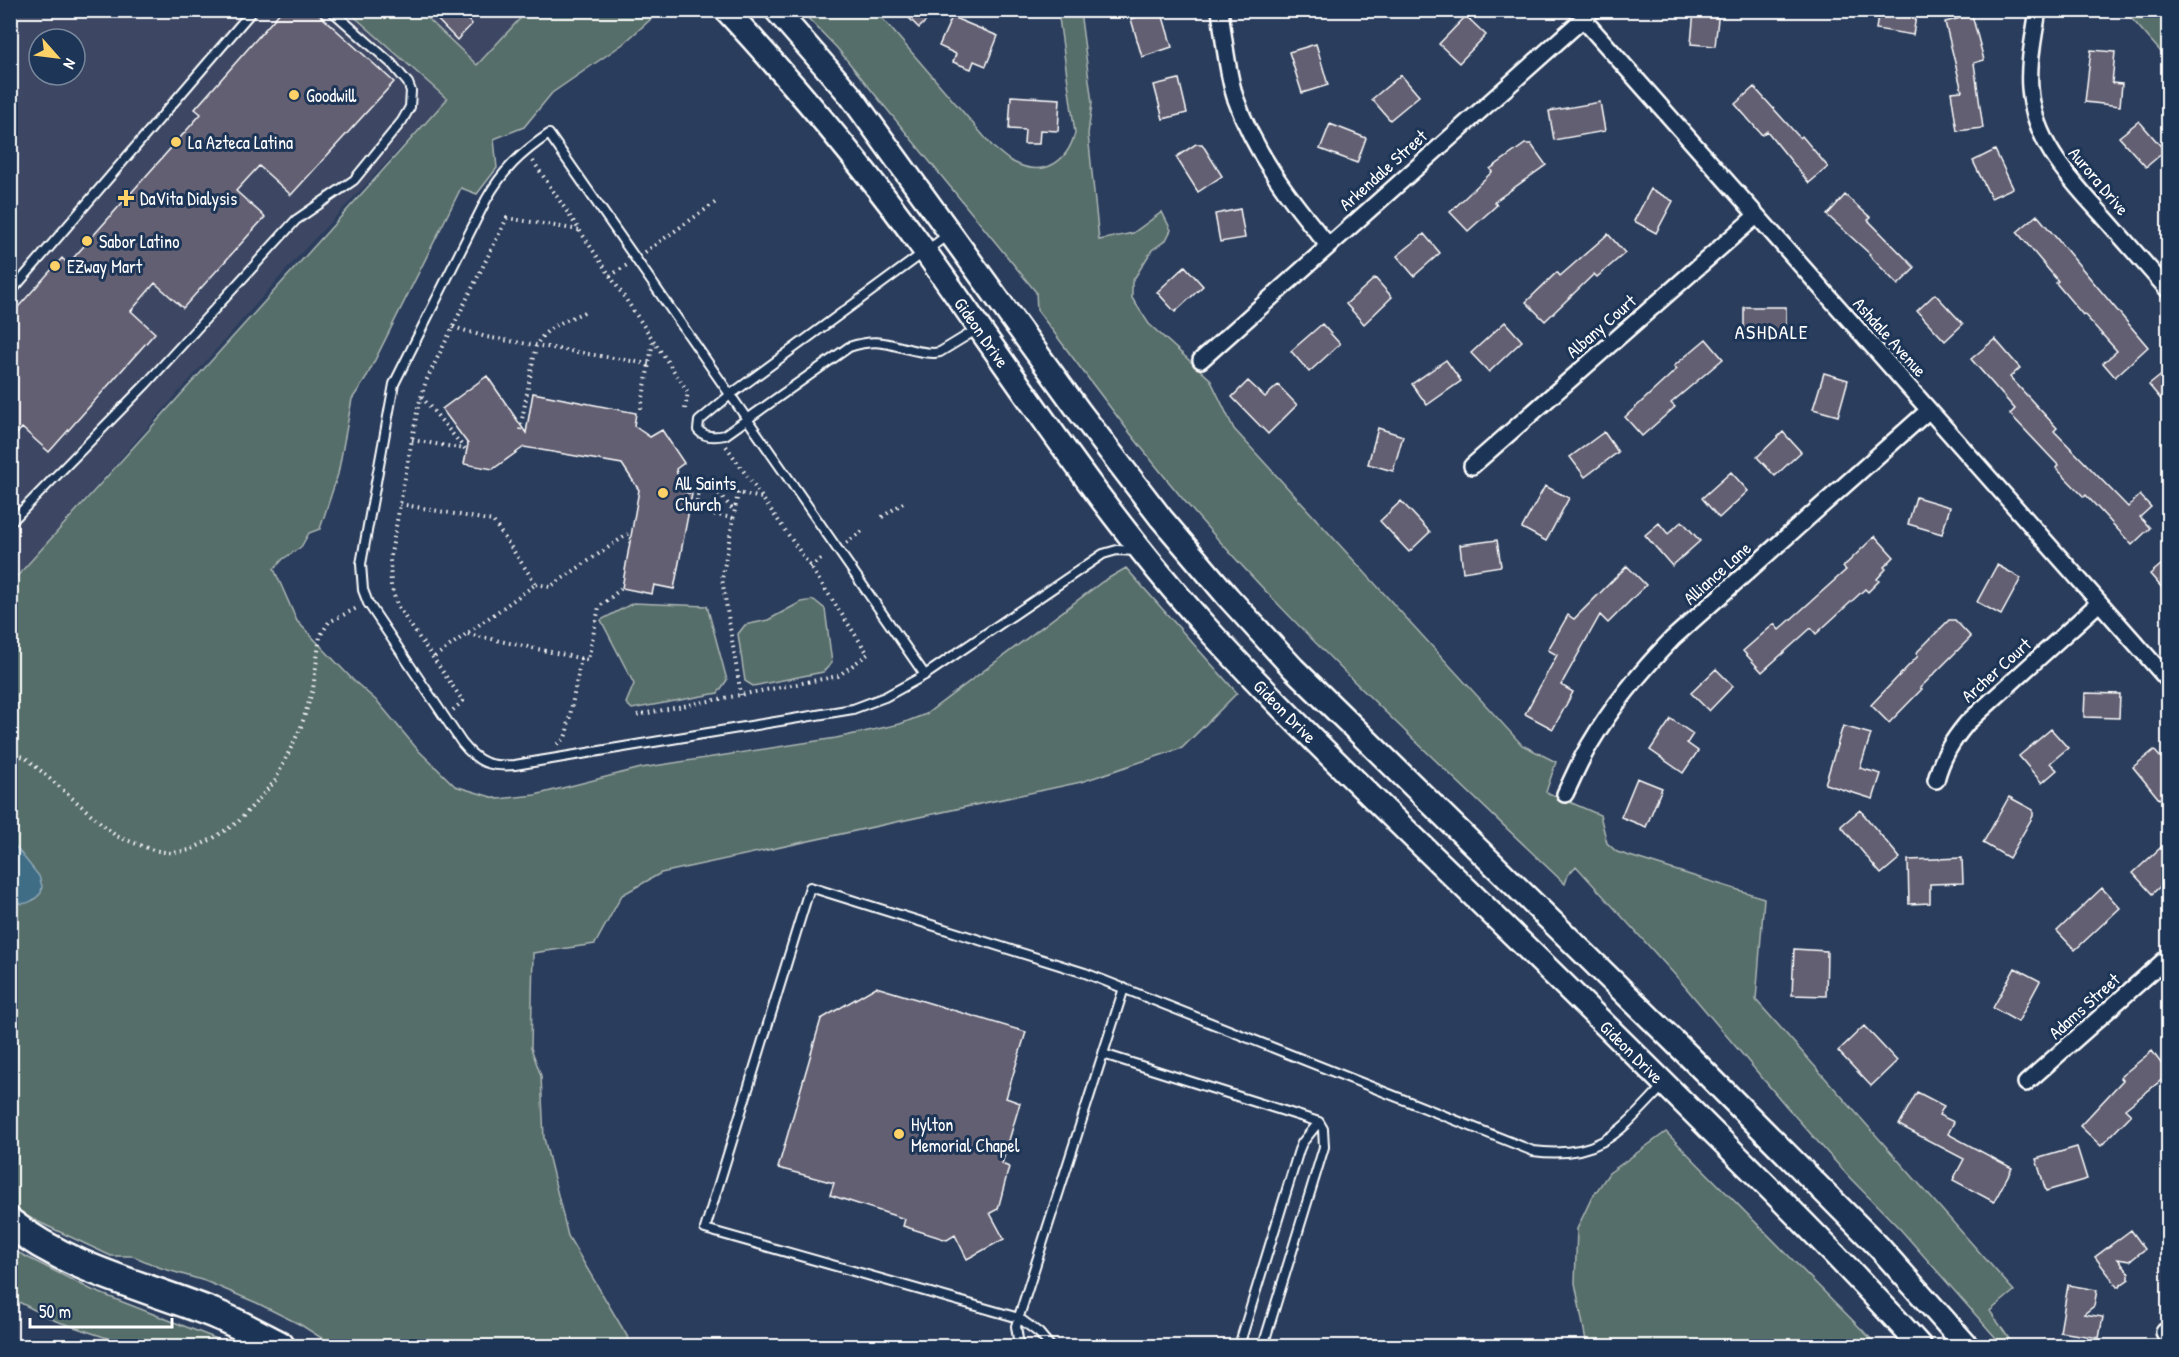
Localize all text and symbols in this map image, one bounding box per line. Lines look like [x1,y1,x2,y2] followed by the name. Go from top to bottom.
[27,27,87,87] north arrow
[58,55,82,73] text: N
[306,83,357,108] place label: Goodwill
[287,88,301,102] marker: Goodwill
[1334,123,1433,216] street label: Arkendale Street
[188,130,293,155] place label: La Azteca Latina
[169,135,183,149] marker: La Azteca Latina
[2063,141,2135,221] street label: Aurora Drive
[140,186,237,211] place label: DaVita Dialysis
[117,189,135,207] marker: DaVita Dialysis
[99,229,179,254] place label: Sabor Latino
[80,234,94,248] marker: Sabor Latino
[67,254,143,279] place label: EZway Mart
[48,259,62,273] marker: EZway Mart
[1561,288,1642,363] street label: Albany Court
[949,292,1015,372] street label: Gideon Drive
[1848,292,1932,382] street label: Ashdale Avenue
[1735,318,1809,345] district label: ASHDALE
[675,471,736,517] place label: All Saints Church
[656,486,670,500] marker: All Saints Church
[1678,536,1756,610] street label: Alliance Lane
[1956,631,2037,708] street label: Archer Court
[1248,674,1322,748] street label: Gideon Drive
[2043,967,2126,1045] street label: Adams Street
[1595,1014,1669,1089] street label: Gideon Drive
[911,1112,1020,1158] place label: Hylton Memorial Chapel
[892,1127,906,1141] marker: Hylton Memorial Chapel
[30,1291,172,1329] scale bar
[39,1299,71,1324] text: 50 m

